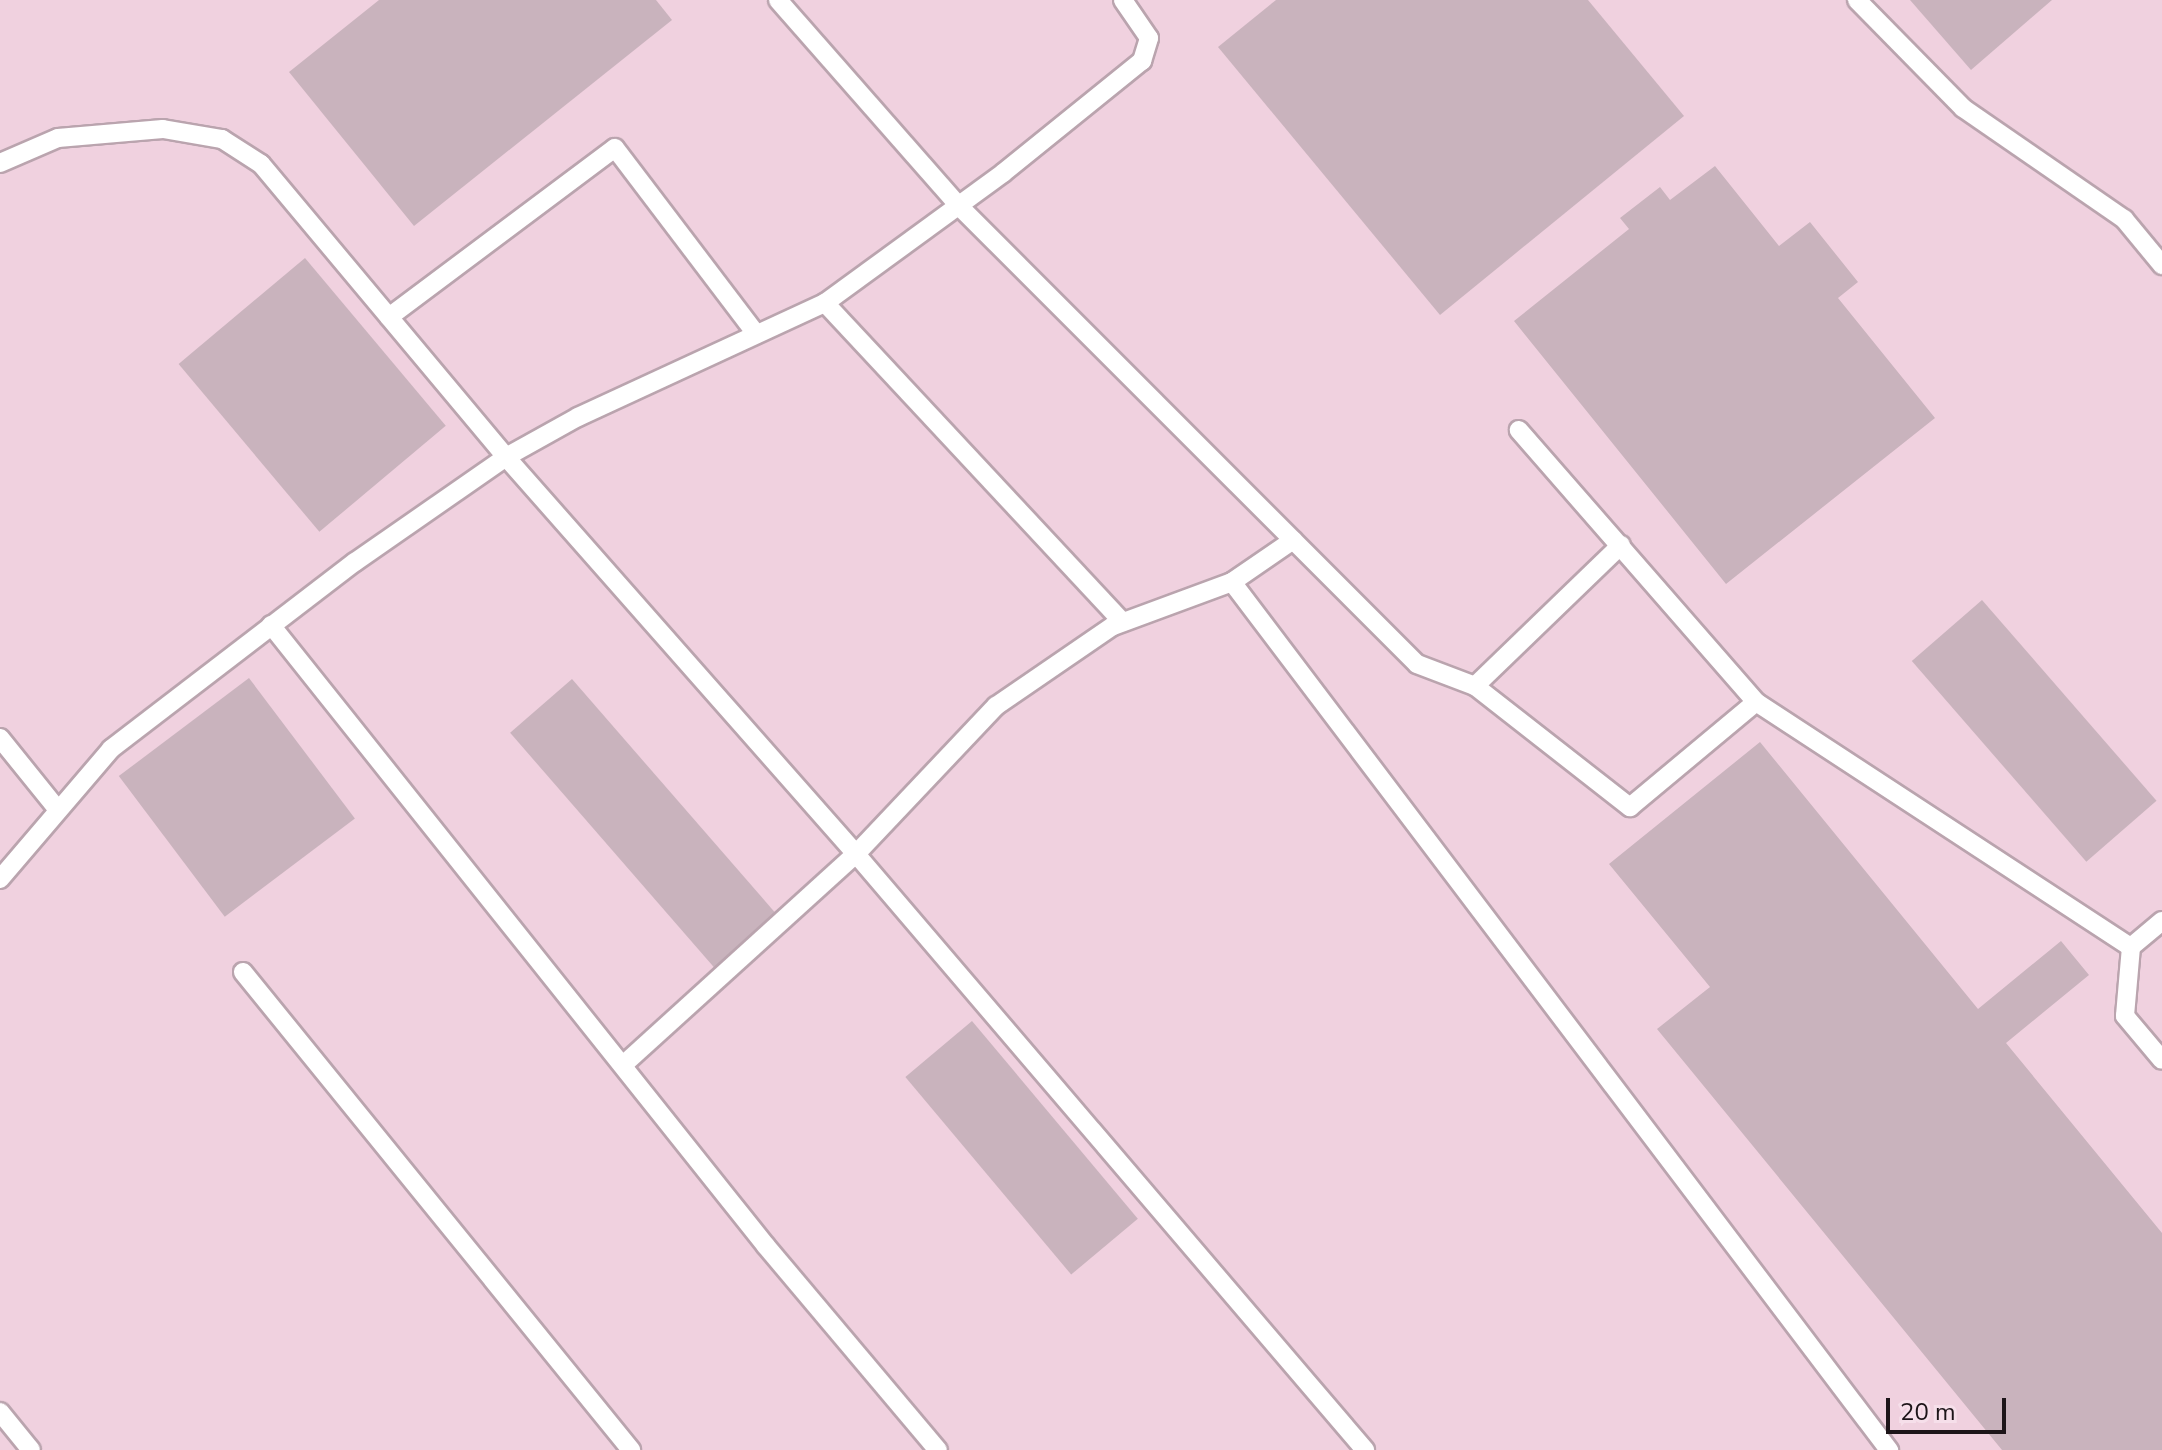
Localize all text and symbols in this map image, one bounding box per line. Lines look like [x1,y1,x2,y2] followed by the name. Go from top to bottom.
[1890,1382,2010,1432] scale bar
[1900,1396,1956,1428] text: 20 m

